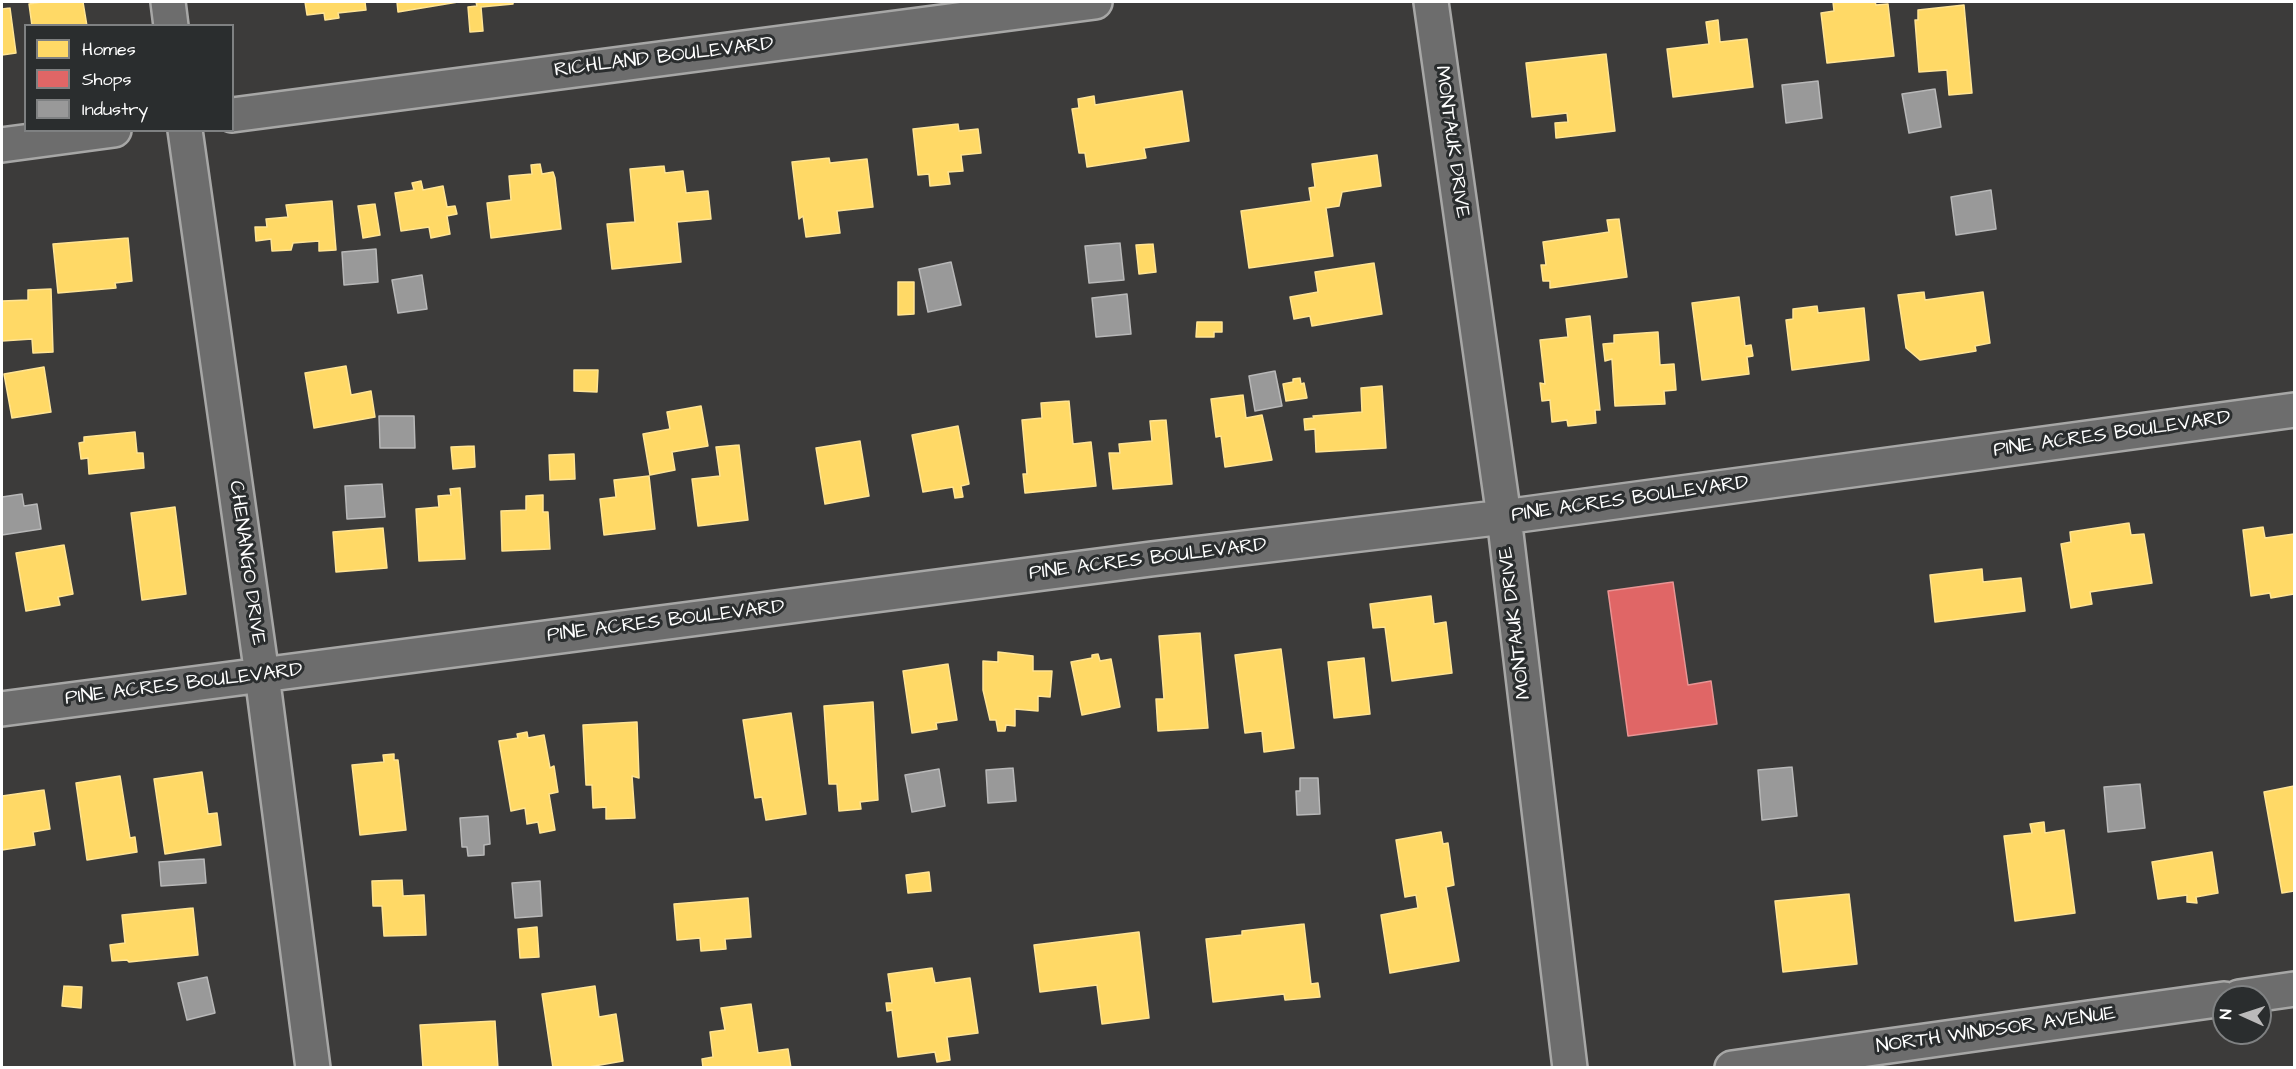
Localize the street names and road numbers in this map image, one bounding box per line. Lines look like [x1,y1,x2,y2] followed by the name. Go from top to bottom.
[553,33,775,83] street label: RICHLAND BOULEVARD
[1428,64,1474,220] street label: MONTAUK DRIVE
[1992,406,2232,464] street label: PINE ACRES BOULEVARD
[1510,471,1750,529] street label: PINE ACRES BOULEVARD
[223,479,269,647] street label: CHENANGO DRIVE
[1028,534,1268,586] street label: PINE ACRES BOULEVARD
[1495,545,1537,701] street label: MONTAUK DRIVE
[546,596,786,648] street label: PINE ACRES BOULEVARD
[64,659,304,711] street label: PINE ACRES BOULEVARD
[1875,1002,2117,1060] street label: NORTH WINDSOR AVENUE

